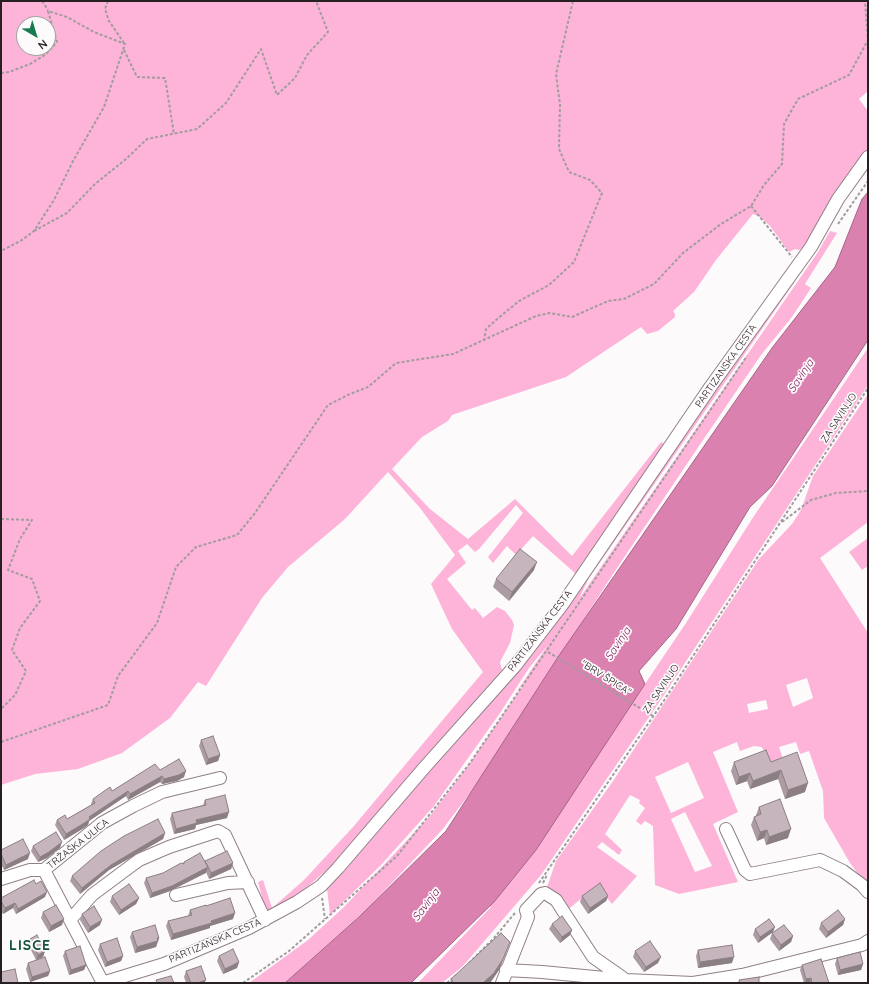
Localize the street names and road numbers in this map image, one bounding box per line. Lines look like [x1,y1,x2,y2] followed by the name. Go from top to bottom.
[693,322,759,410] street label: PARTIZANSKA CESTA
[819,391,859,445] street label: ZA SAVINJO
[506,588,574,674] street label: PARTIZANSKA CESTA
[579,658,633,698] street label: "BRV ŠPICA"
[640,662,682,716] street label: ZA SAVINJO
[45,816,111,872] street label: TRŽAŠKA ULICA
[167,916,263,966] street label: PARTIZANSKA CESTA

